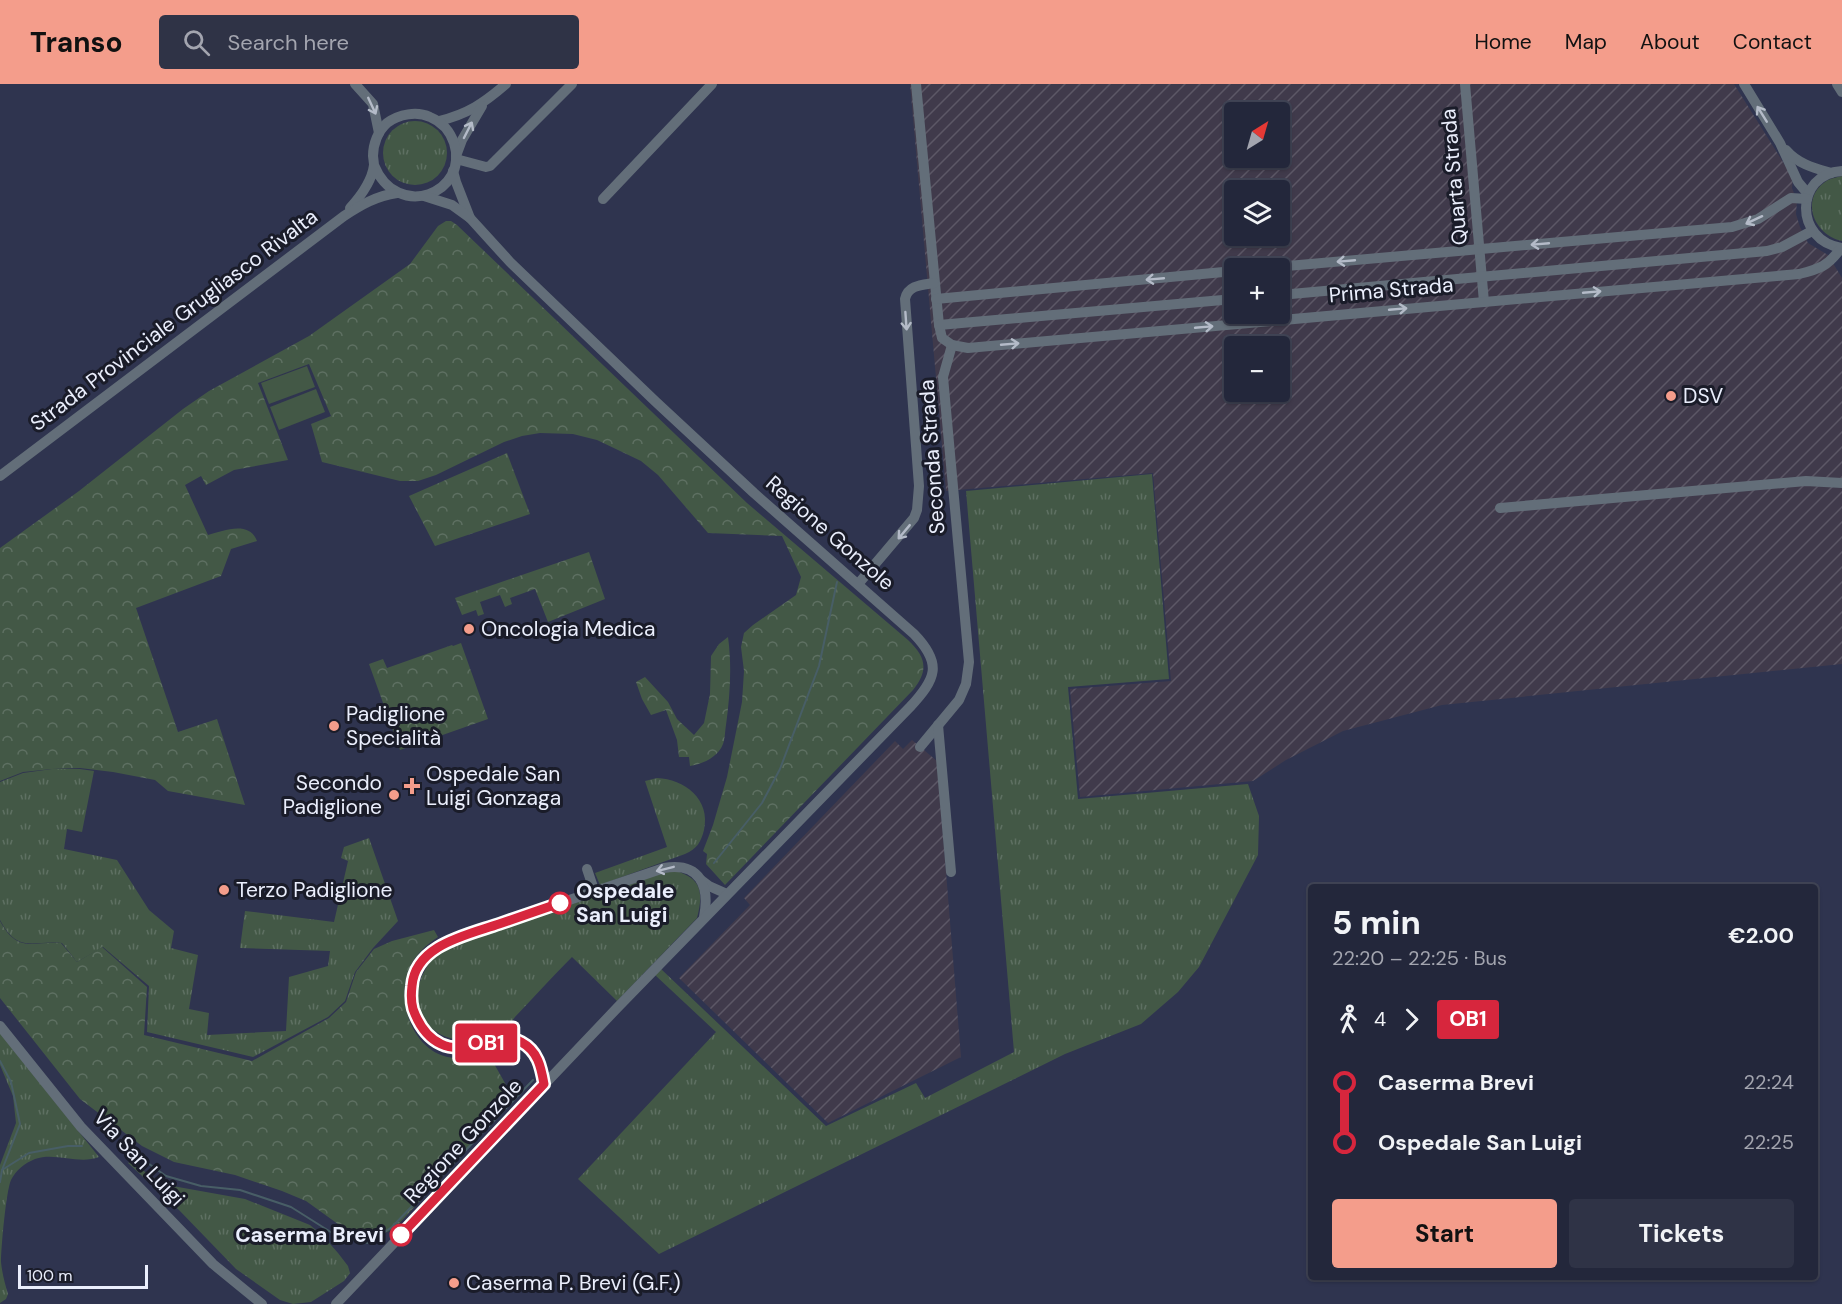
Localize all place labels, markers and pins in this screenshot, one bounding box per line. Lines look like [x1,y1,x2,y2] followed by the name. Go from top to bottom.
[1683,382,1723,410] place label: DSV
[1664,389,1678,403] marker: DSV
[481,615,655,643] place label: Oncologia Medica
[462,622,476,636] marker: Oncologia Medica
[346,700,445,752] place label: Padiglione Specialità
[327,719,341,733] marker: Padiglione Specialità
[426,760,561,812] place label: Ospedale San Luigi Gonzaga
[283,769,382,821] place label: Secondo Padiglione
[403,777,421,795] marker: Ospedale San Luigi Gonzaga
[387,788,401,802] marker: Secondo Padiglione
[236,876,393,904] place label: Terzo Padiglione
[576,877,674,929] place label: Ospedale San Luigi
[217,883,231,897] marker: Terzo Padiglione
[549,892,571,914] marker: Ospedale San Luigi
[235,1221,384,1249] place label: Caserma Brevi
[390,1224,412,1246] marker: Caserma Brevi
[466,1269,681,1297] place label: Caserma P. Brevi (G.F.)
[447,1276,461,1290] marker: Caserma P. Brevi (G.F.)

